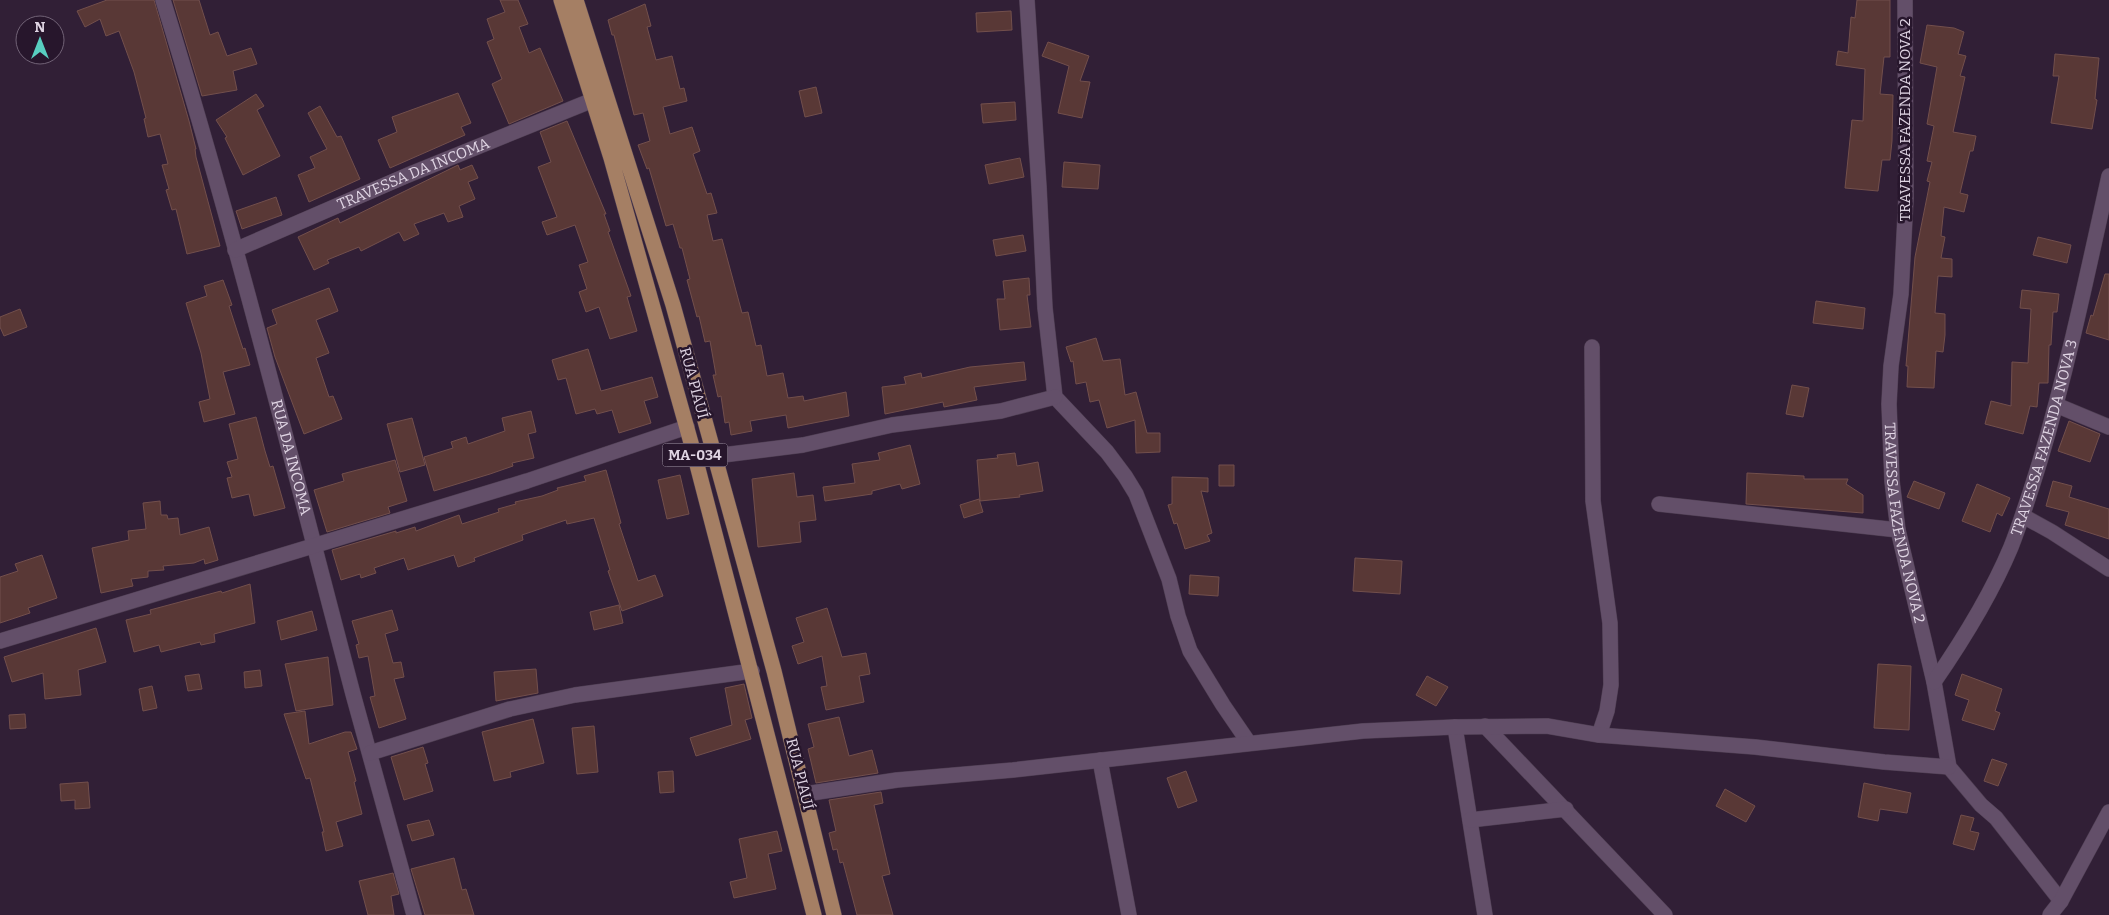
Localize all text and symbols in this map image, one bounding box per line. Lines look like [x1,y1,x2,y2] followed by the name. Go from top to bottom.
[15,15,65,65] north arrow
[1896,18,1914,222] street label: TRAVESSA FAZENDA NOVA 2
[35,19,46,36] text: N
[335,134,492,214] street label: TRAVESSA DA INCOMA
[2007,338,2081,538] street label: TRAVESSA FAZENDA NOVA 3
[676,345,712,421] street label: RUA PIAUÍ
[267,398,315,517] street label: RUA DA INCOMA
[1881,422,1929,625] street label: TRAVESSA FAZENDA NOVA 2
[662,444,728,466] road number: MA-034
[782,736,818,812] street label: RUA PIAUÍ

